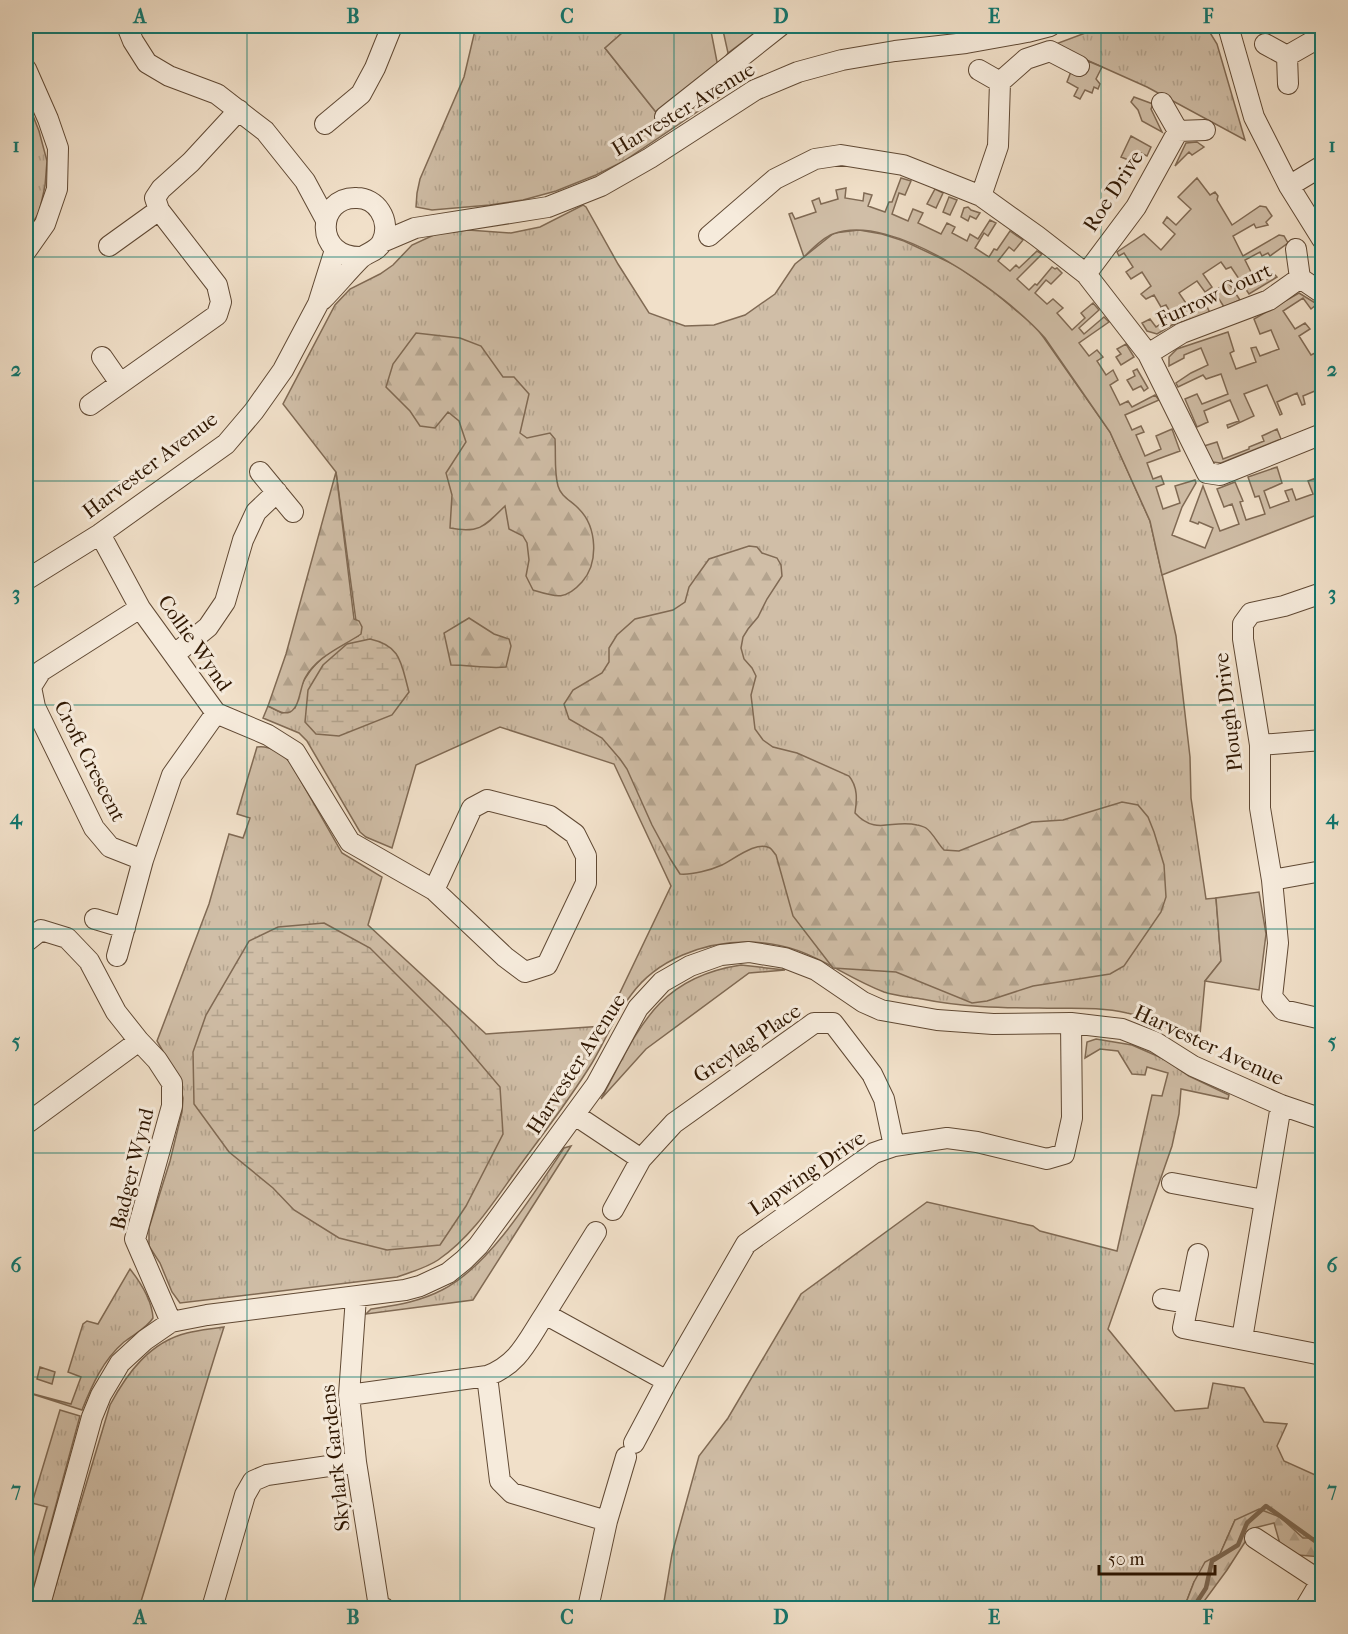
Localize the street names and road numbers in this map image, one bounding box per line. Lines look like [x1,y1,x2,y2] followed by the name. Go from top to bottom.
[607,57,759,161] street label: Harvester Avenue
[1078,146,1148,236] street label: Roe Drive
[1153,258,1276,332] street label: Furrow Court
[78,406,222,524] street label: Harvester Avenue
[153,590,237,696] street label: Collie Wynd
[1209,651,1247,773] street label: Plough Drive
[49,697,131,826] street label: Croft Crescent
[522,989,630,1139] street label: Harvester Avenue
[689,998,805,1088] street label: Greylag Place
[1130,1000,1288,1090] street label: Harvester Avenue
[105,1105,159,1232] street label: Badger Wynd
[745,1125,869,1221] street label: Lapwing Drive
[315,1383,355,1533] street label: Skylark Gardens

